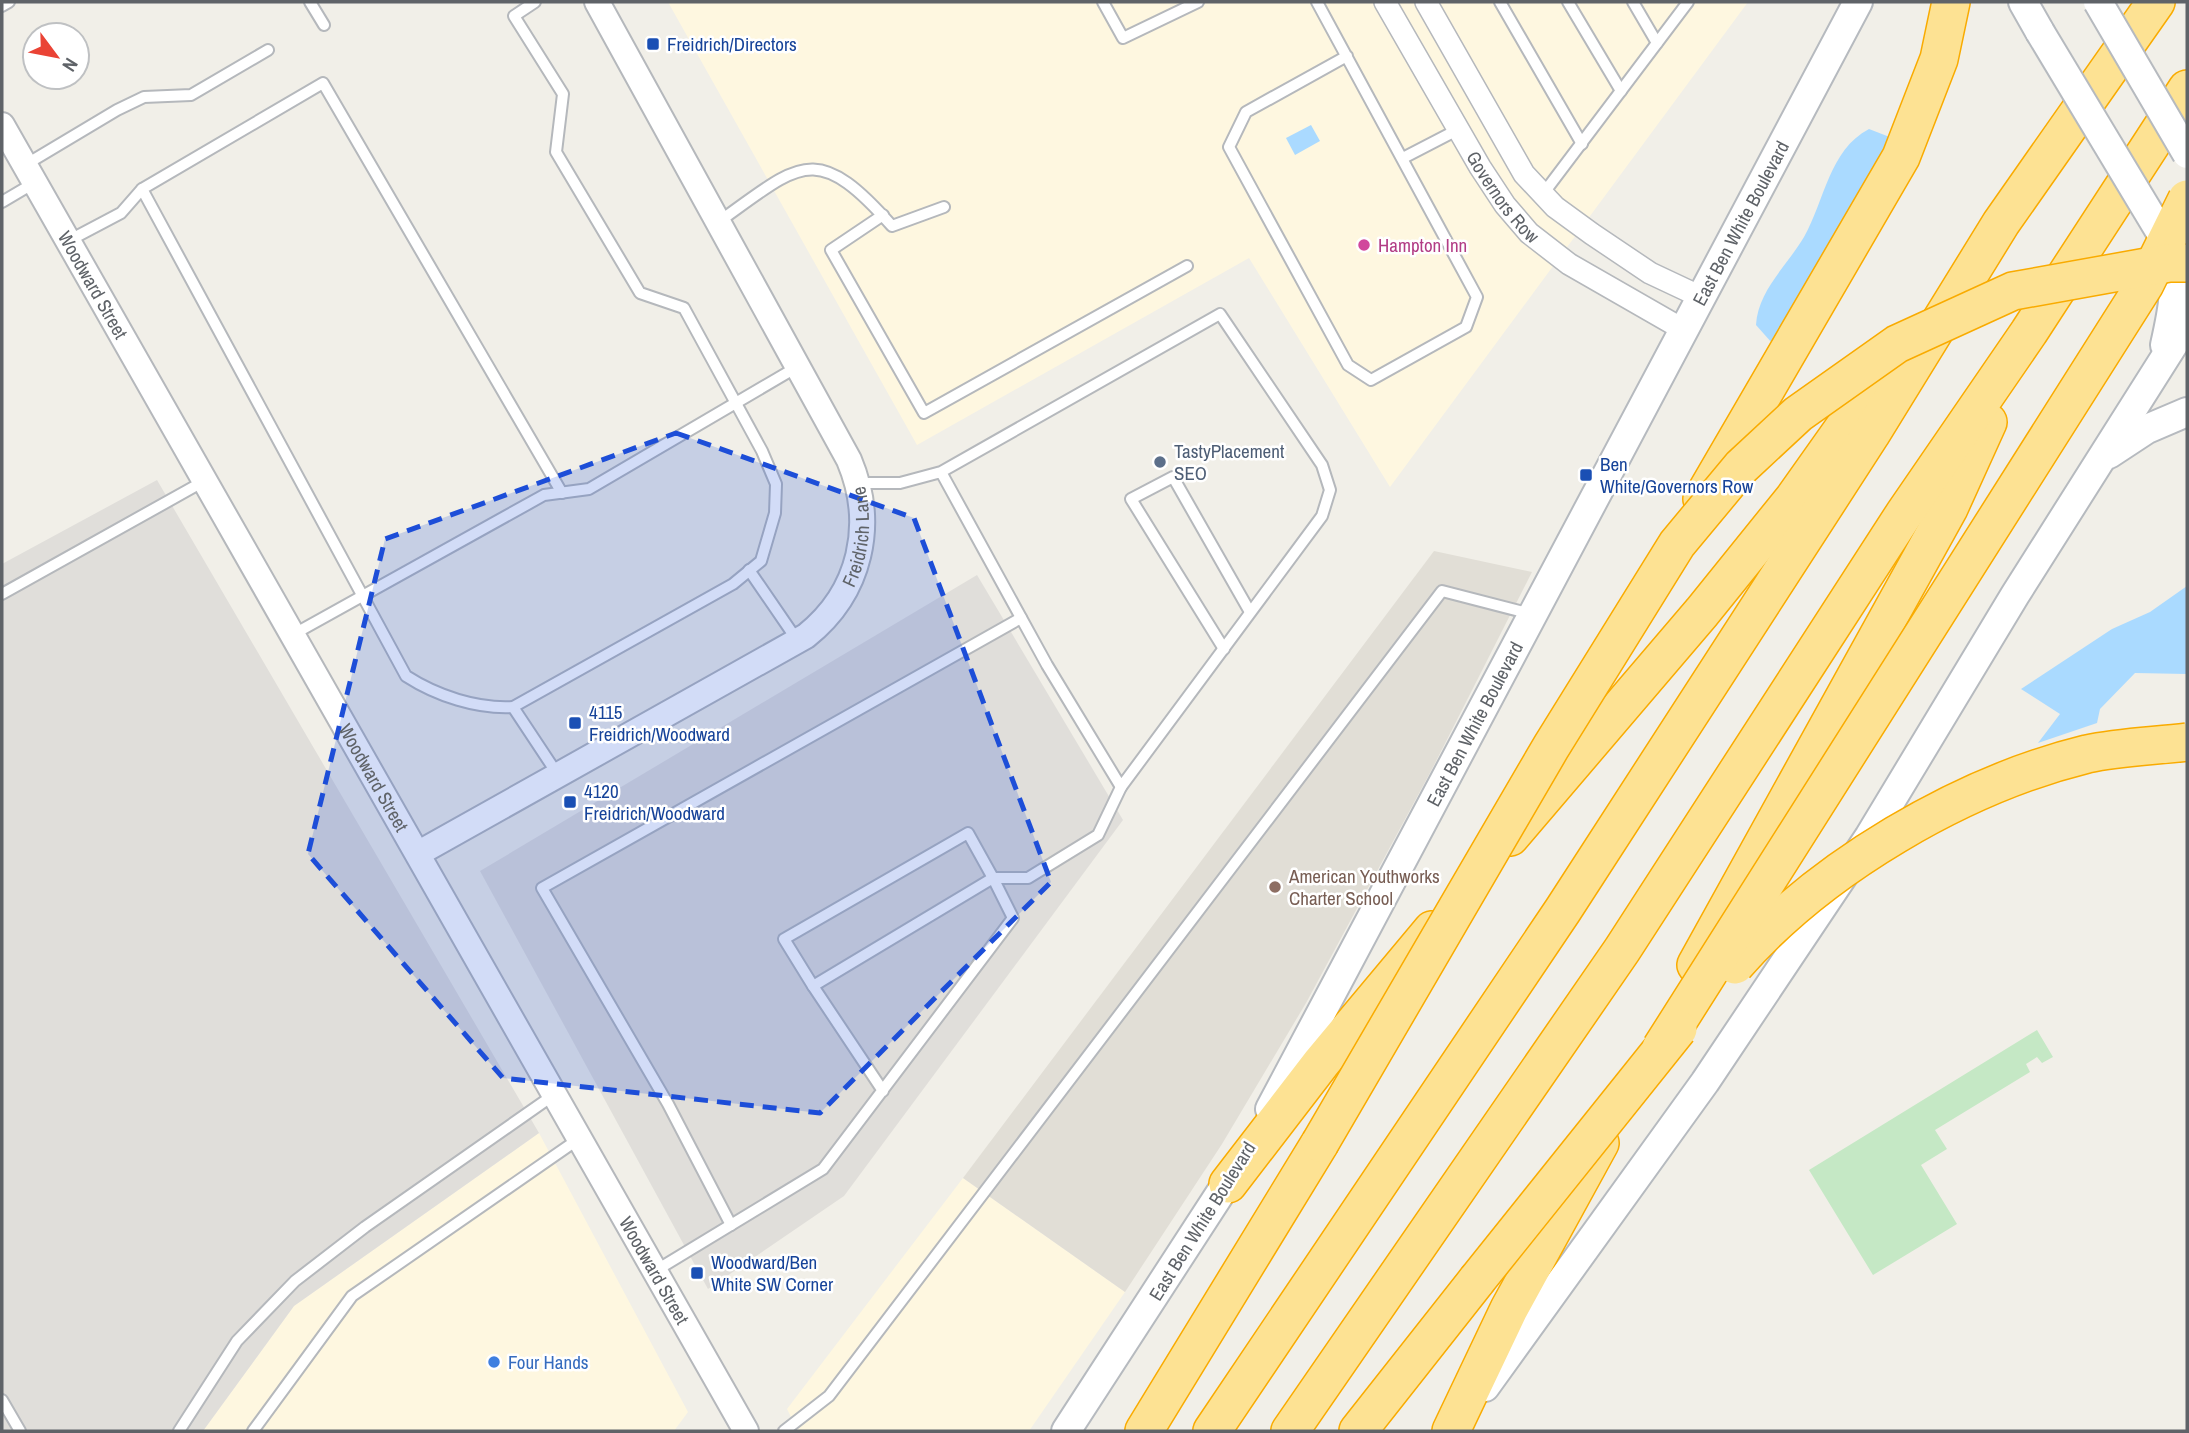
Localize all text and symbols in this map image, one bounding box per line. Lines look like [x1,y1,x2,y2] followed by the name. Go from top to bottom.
[21,21,91,91] north arrow
[667,31,797,57] place label: Freidrich/Directors
[645,36,661,52] marker: Freidrich/Directors
[56,53,84,77] text: N
[1686,136,1795,310] street label: East Ben White Boulevard
[1460,146,1545,249] street label: Governors Row
[52,226,134,344] street label: Woodward Street
[1378,232,1467,258] place label: Hampton Inn
[1356,237,1372,253] marker: Hampton Inn
[1174,438,1285,486] place label: TastyPlacement SEO
[1600,451,1754,499] place label: Ben White/Governors Row
[1152,454,1168,470] marker: TastyPlacement SEO
[1578,467,1594,483] marker: Ben White/Governors Row
[836,484,875,591] street label: Freidrich Lane
[1420,637,1529,811] street label: East Ben White Boulevard
[589,699,730,747] place label: 4115 Freidrich/Woodward
[567,715,583,731] marker: 4115 Freidrich/Woodward
[333,719,415,837] street label: Woodward Street
[584,778,725,826] place label: 4120 Freidrich/Woodward
[562,794,578,810] marker: 4120 Freidrich/Woodward
[1288,863,1440,911] place label: American Youthworks Charter School
[1267,879,1283,895] marker: American Youthworks Charter School
[1143,1137,1261,1305] street label: East Ben White Boulevard
[613,1212,696,1329] street label: Woodward Street
[711,1249,834,1297] place label: Woodward/Ben White SW Corner
[689,1265,705,1281] marker: Woodward/Ben White SW Corner
[508,1349,589,1375] place label: Four Hands
[486,1354,502,1370] marker: Four Hands

